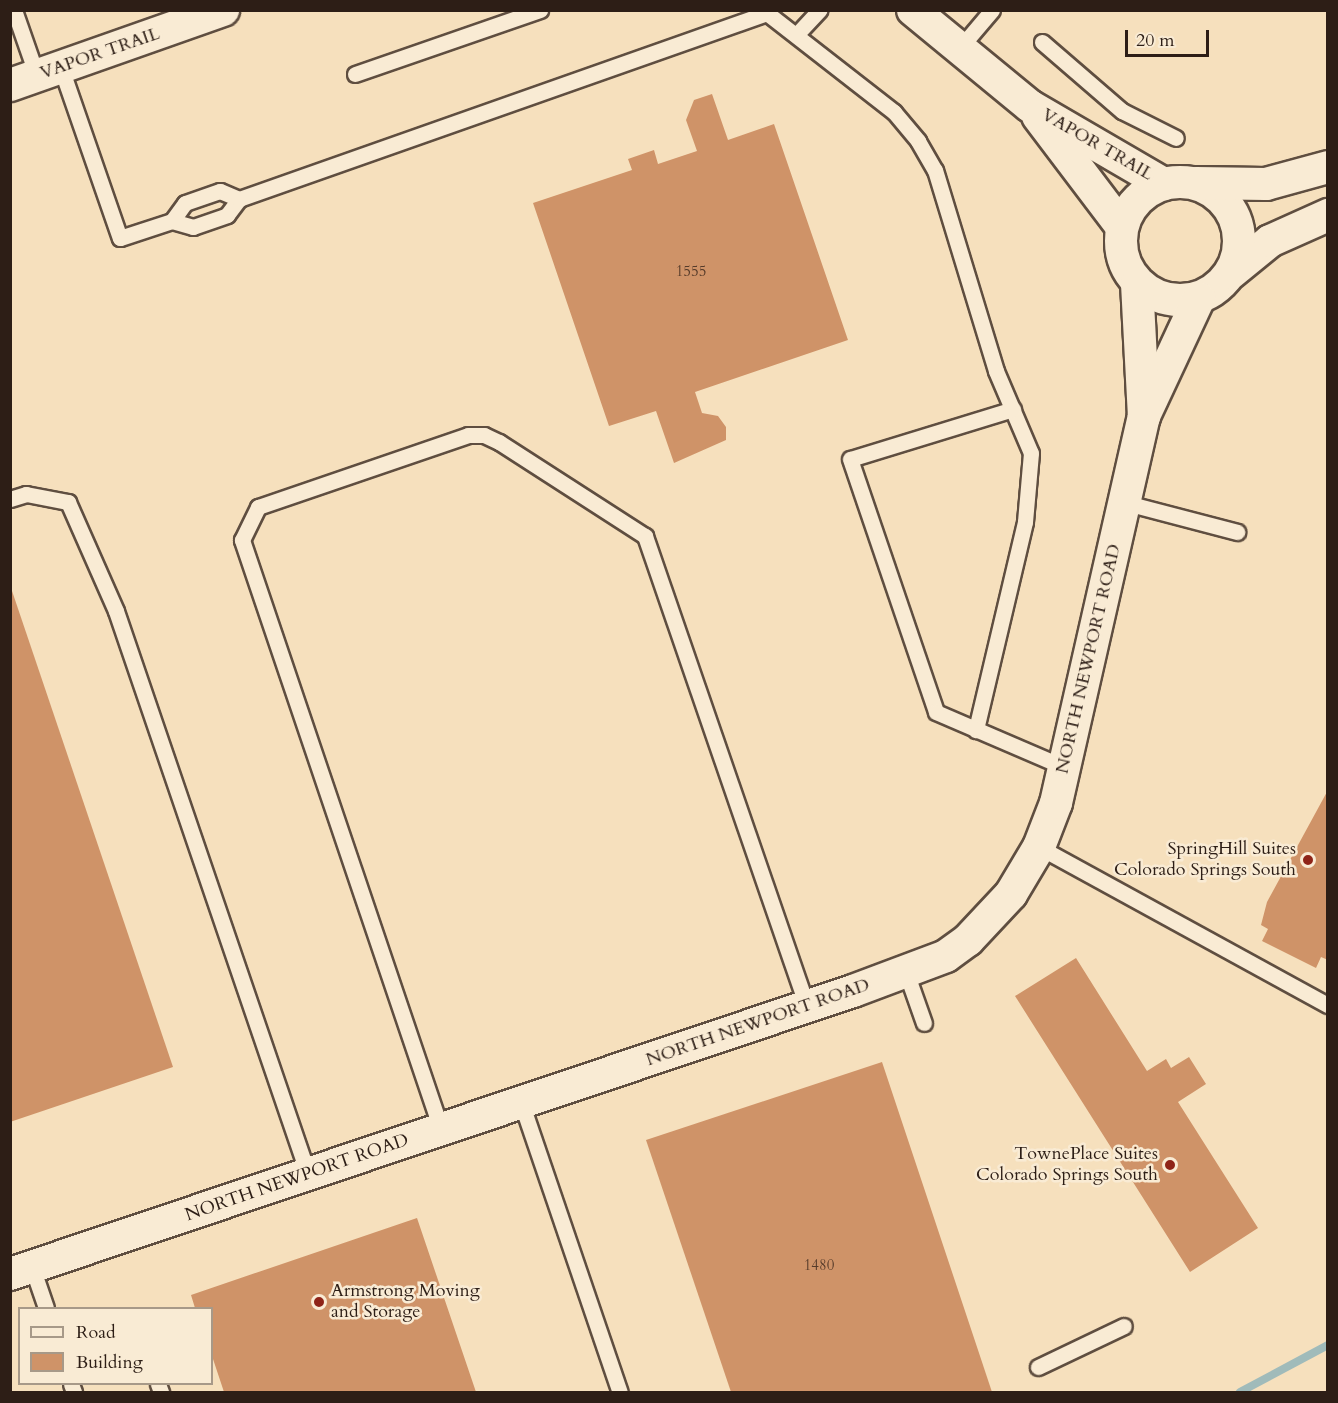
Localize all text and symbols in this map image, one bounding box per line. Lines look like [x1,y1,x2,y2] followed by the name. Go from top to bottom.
[1128,18,1212,56] scale bar
[37,23,163,85] street label: VAPOR TRAIL
[1136,28,1175,53] text: 20 m
[1037,104,1157,186] street label: VAPOR TRAIL
[676,263,706,281] house number: 1555
[1052,542,1126,776] street label: NORTH NEWPORT ROAD
[1114,839,1296,882] place label: SpringHill Suites Colorado Springs South
[1301,853,1315,867] marker: SpringHill Suites Colorado Springs South
[643,975,873,1071] street label: NORTH NEWPORT ROAD
[182,1130,412,1226] street label: NORTH NEWPORT ROAD
[976,1144,1158,1186] place label: TownePlace Suites Colorado Springs South
[1163,1158,1177,1172] marker: TownePlace Suites Colorado Springs South
[804,1257,834,1275] house number: 1480
[331,1281,480,1324] place label: Armstrong Moving and Storage
[312,1295,326,1309] marker: Armstrong Moving and Storage
[18,1307,213,1385] legend
[76,1320,116,1345] text: Road
[76,1350,143,1375] text: Building

